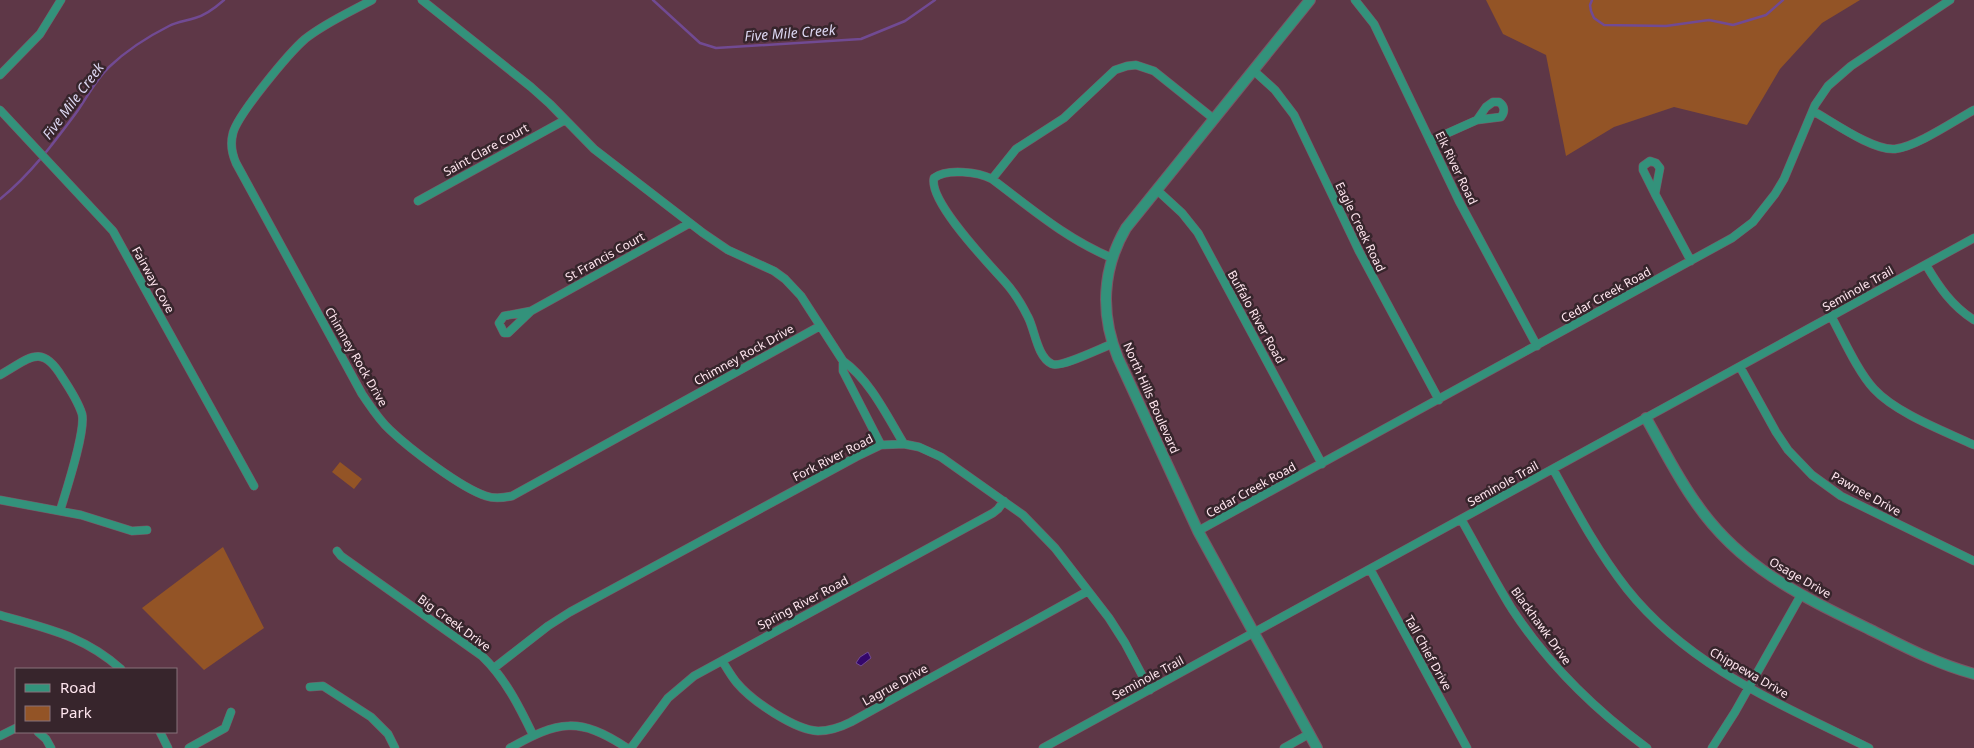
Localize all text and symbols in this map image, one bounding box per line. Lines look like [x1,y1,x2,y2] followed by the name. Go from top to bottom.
[744,20,837,45] water label: Five Mile Creek
[37,58,108,143] water label: Five Mile Creek
[440,119,532,180] street label: Saint Clare Court
[1431,128,1482,207] street label: Elk River Road
[1331,179,1390,275] street label: Eagle Creek Road
[562,227,648,285] street label: St Francis Court
[128,243,179,316] street label: Fairway Cove
[1819,262,1896,315] street label: Seminole Trail
[1558,263,1654,326] street label: Cedar Creek Road
[1224,267,1289,366] street label: Buffalo River Road
[321,304,392,410] street label: Chimney Rock Drive
[691,320,797,389] street label: Chimney Rock Drive
[1119,339,1184,456] street label: North Hills Boulevard
[790,430,876,485] street label: Fork River Road
[1464,457,1541,510] street label: Seminole Trail
[1203,458,1299,521] street label: Cedar Creek Road
[1828,467,1904,520] street label: Pawnee Drive
[1766,553,1834,602] street label: Osage Drive
[755,572,851,634] street label: Spring River Road
[1507,583,1576,668] street label: Blackhawk Drive
[414,590,494,655] street label: Big Creek Drive
[1401,612,1456,694] street label: Tall Chief Drive
[1707,643,1792,702] street label: Chippewa Drive
[1109,651,1187,704] street label: Seminole Trail
[859,659,931,710] street label: Lagrue Drive
[15,668,178,733] legend
[60,677,96,697] text: Road
[60,702,92,722] text: Park

